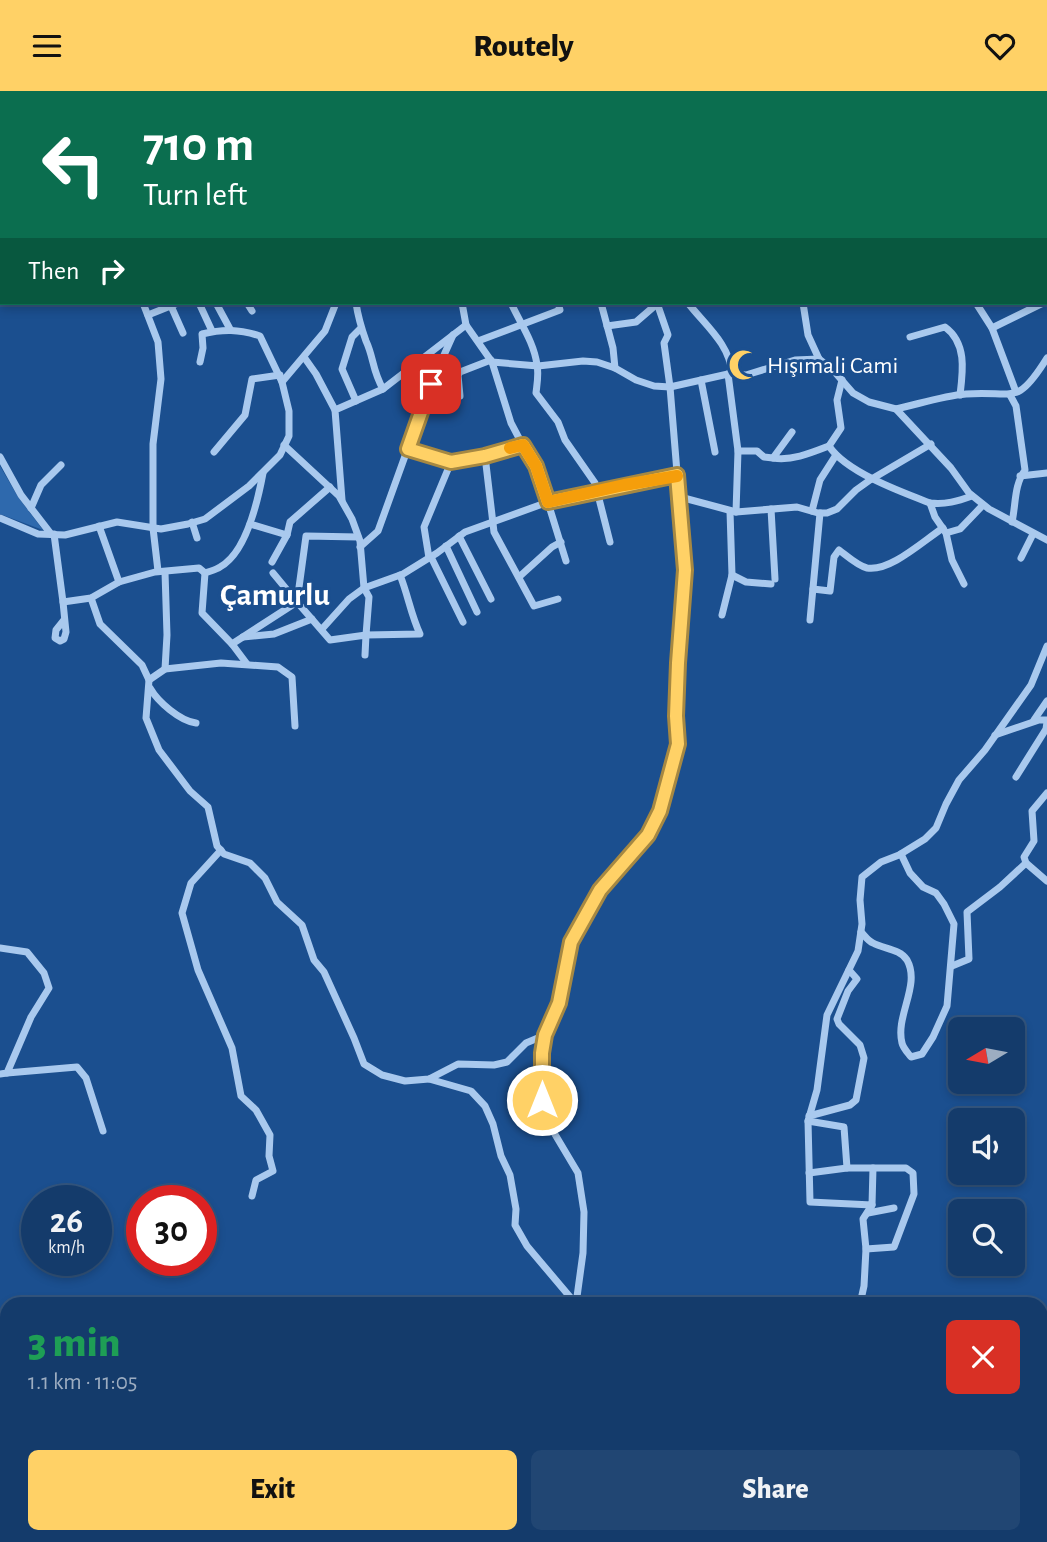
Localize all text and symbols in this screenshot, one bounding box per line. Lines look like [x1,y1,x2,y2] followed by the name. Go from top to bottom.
[28,27,66,65] icon: menu
[981,27,1019,65] icon: heart
[473,30,574,62] text: Routely
[28,119,119,210] icon: left
[143,121,254,170] text: 710 m
[143,179,247,211] text: Turn left
[93,252,131,290] icon: right
[28,258,79,284] text: Then
[727,348,761,382] mosque icon: Hışımali Cami
[401,354,461,414] pin
[767,354,898,378] place label: Hışımali Cami
[412,365,450,403] icon: arrive
[220,579,330,611] district label: Çamurlu
[948,1017,1026,1094] north arrow
[948,1017,1025,1276] map controls
[505,1063,579,1137] position arrow
[948,1108,1025,1185] button: sound
[126,1185,217,1276] speed limit sign: 30
[948,1199,1025,1276] button: search
[50,1204,83,1239] text: 26
[48,1239,85,1257] text: km/h
[946,1320,1020,1394] button: close
[28,1322,120,1364] text: 3 min
[28,1371,137,1394] text: 1.1 km · 11:05
[28,1450,517,1530] button: Exit
[531,1450,1020,1530] button: Share

